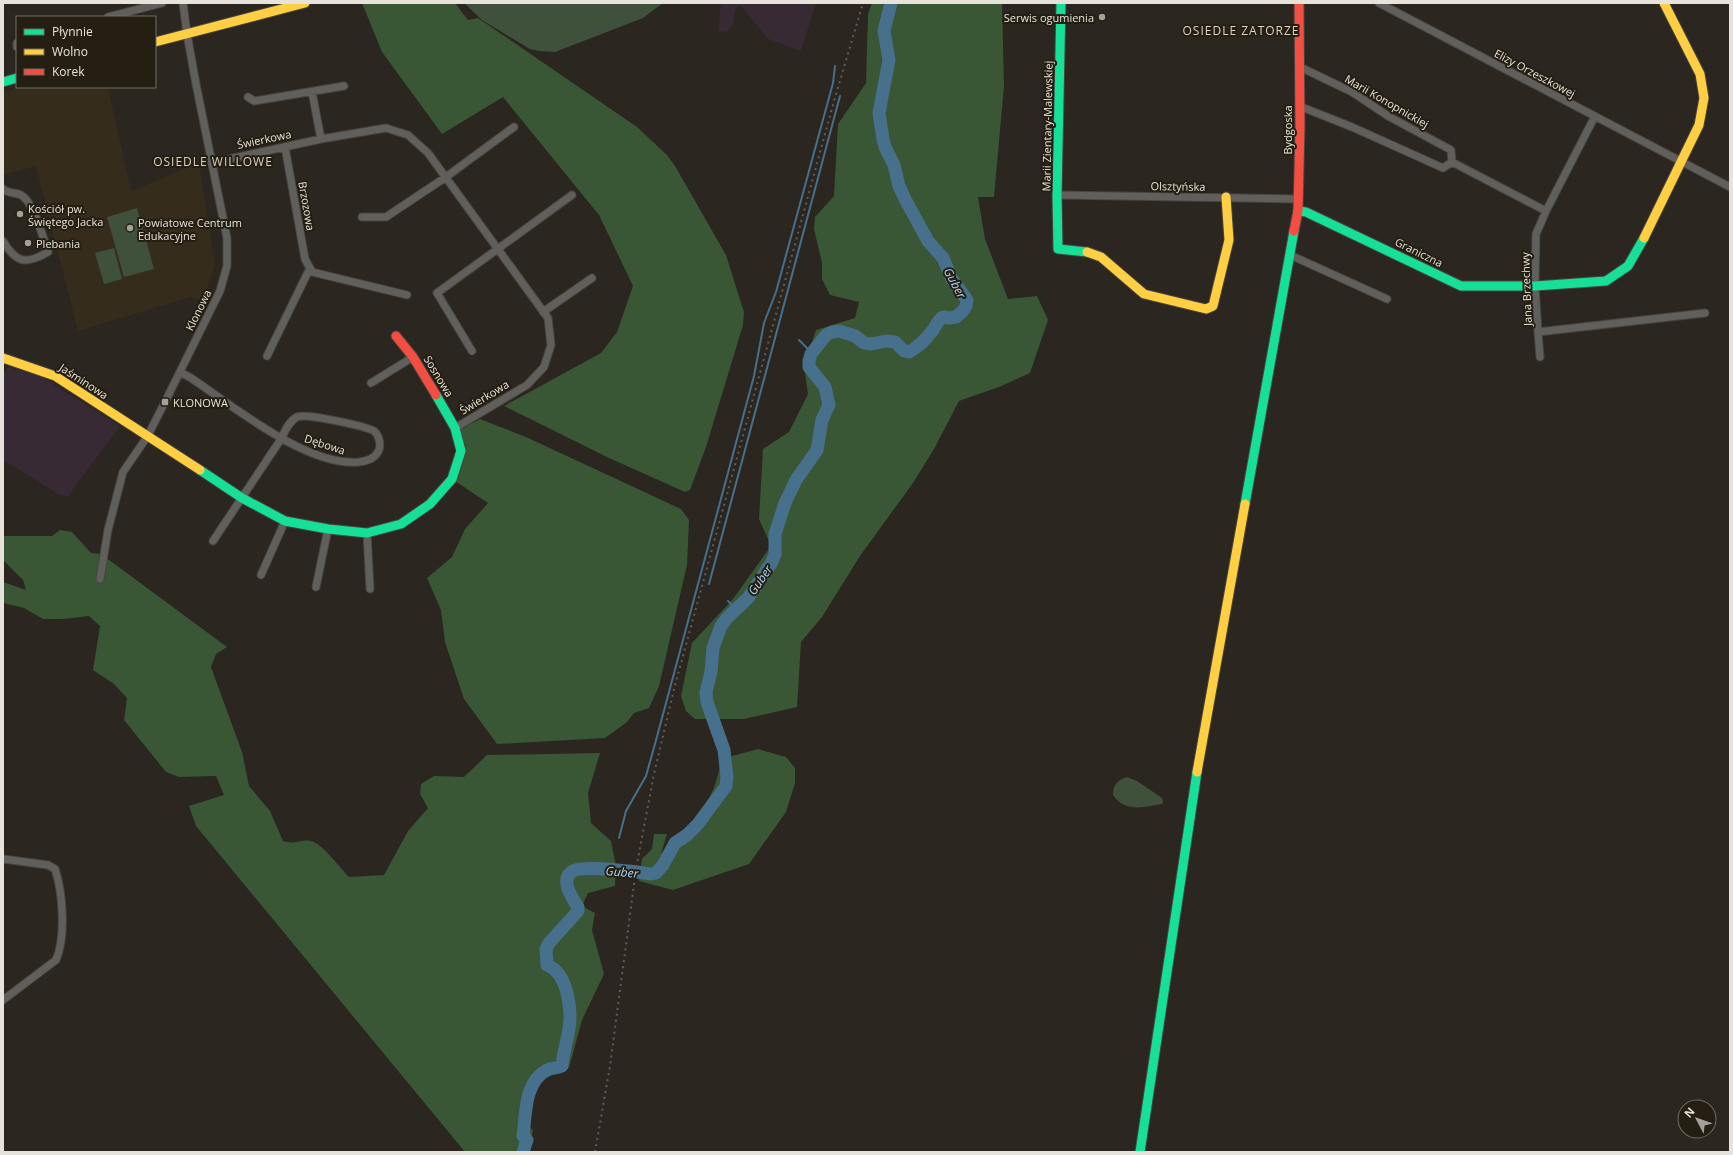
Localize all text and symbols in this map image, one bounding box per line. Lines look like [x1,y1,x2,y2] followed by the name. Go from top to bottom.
[1004,10,1094,25] place label: Serwis ogumienia
[1097,12,1107,22] marker: Serwis ogumienia
[16,16,156,88] legend
[1182,22,1300,39] district label: OSIEDLE ZATORZE
[52,23,93,40] text: Płynnie
[52,43,88,60] text: Wolno
[1492,45,1578,101] street label: Elizy Orzeszkowej
[1038,61,1056,191] street label: Marii Zientary-Malewskiej
[52,63,85,80] text: Korek
[1342,71,1432,131] street label: Marii Konopnickiej
[1280,105,1295,155] street label: Bydgoska
[236,126,292,152] street label: Świerkowa
[153,153,273,170] district label: OSIEDLE WILLOWE
[1150,178,1206,194] street label: Olsztyńska
[295,180,319,232] street label: Brzozowa
[28,201,103,229] place label: Kościół pw. Świętego Jacka
[15,209,25,219] marker: Kościół pw. Świętego Jacka
[138,215,242,243] place label: Powiatowe Centrum Edukacyjne
[125,223,135,233] marker: Powiatowe Centrum Edukacyjne
[1393,234,1445,270] street label: Graniczna
[36,236,80,251] place label: Plebania
[23,238,33,248] marker: Plebania
[1517,251,1535,327] street label: Jana Brzechwy
[940,265,971,303] water label: Guber
[182,287,214,333] street label: Klonowa
[421,352,457,400] street label: Sosnowa
[56,359,111,402] street label: Jaśminowa
[457,376,511,418] street label: Świerkowa
[173,395,228,410] place label: KLONOWA
[160,397,170,407] marker: KLONOWA
[303,430,347,458] street label: Dębowa
[744,561,777,598] water label: Guber
[605,862,640,882] water label: Guber
[1677,1099,1717,1139] north arrow
[1680,1104,1698,1120] text: N

